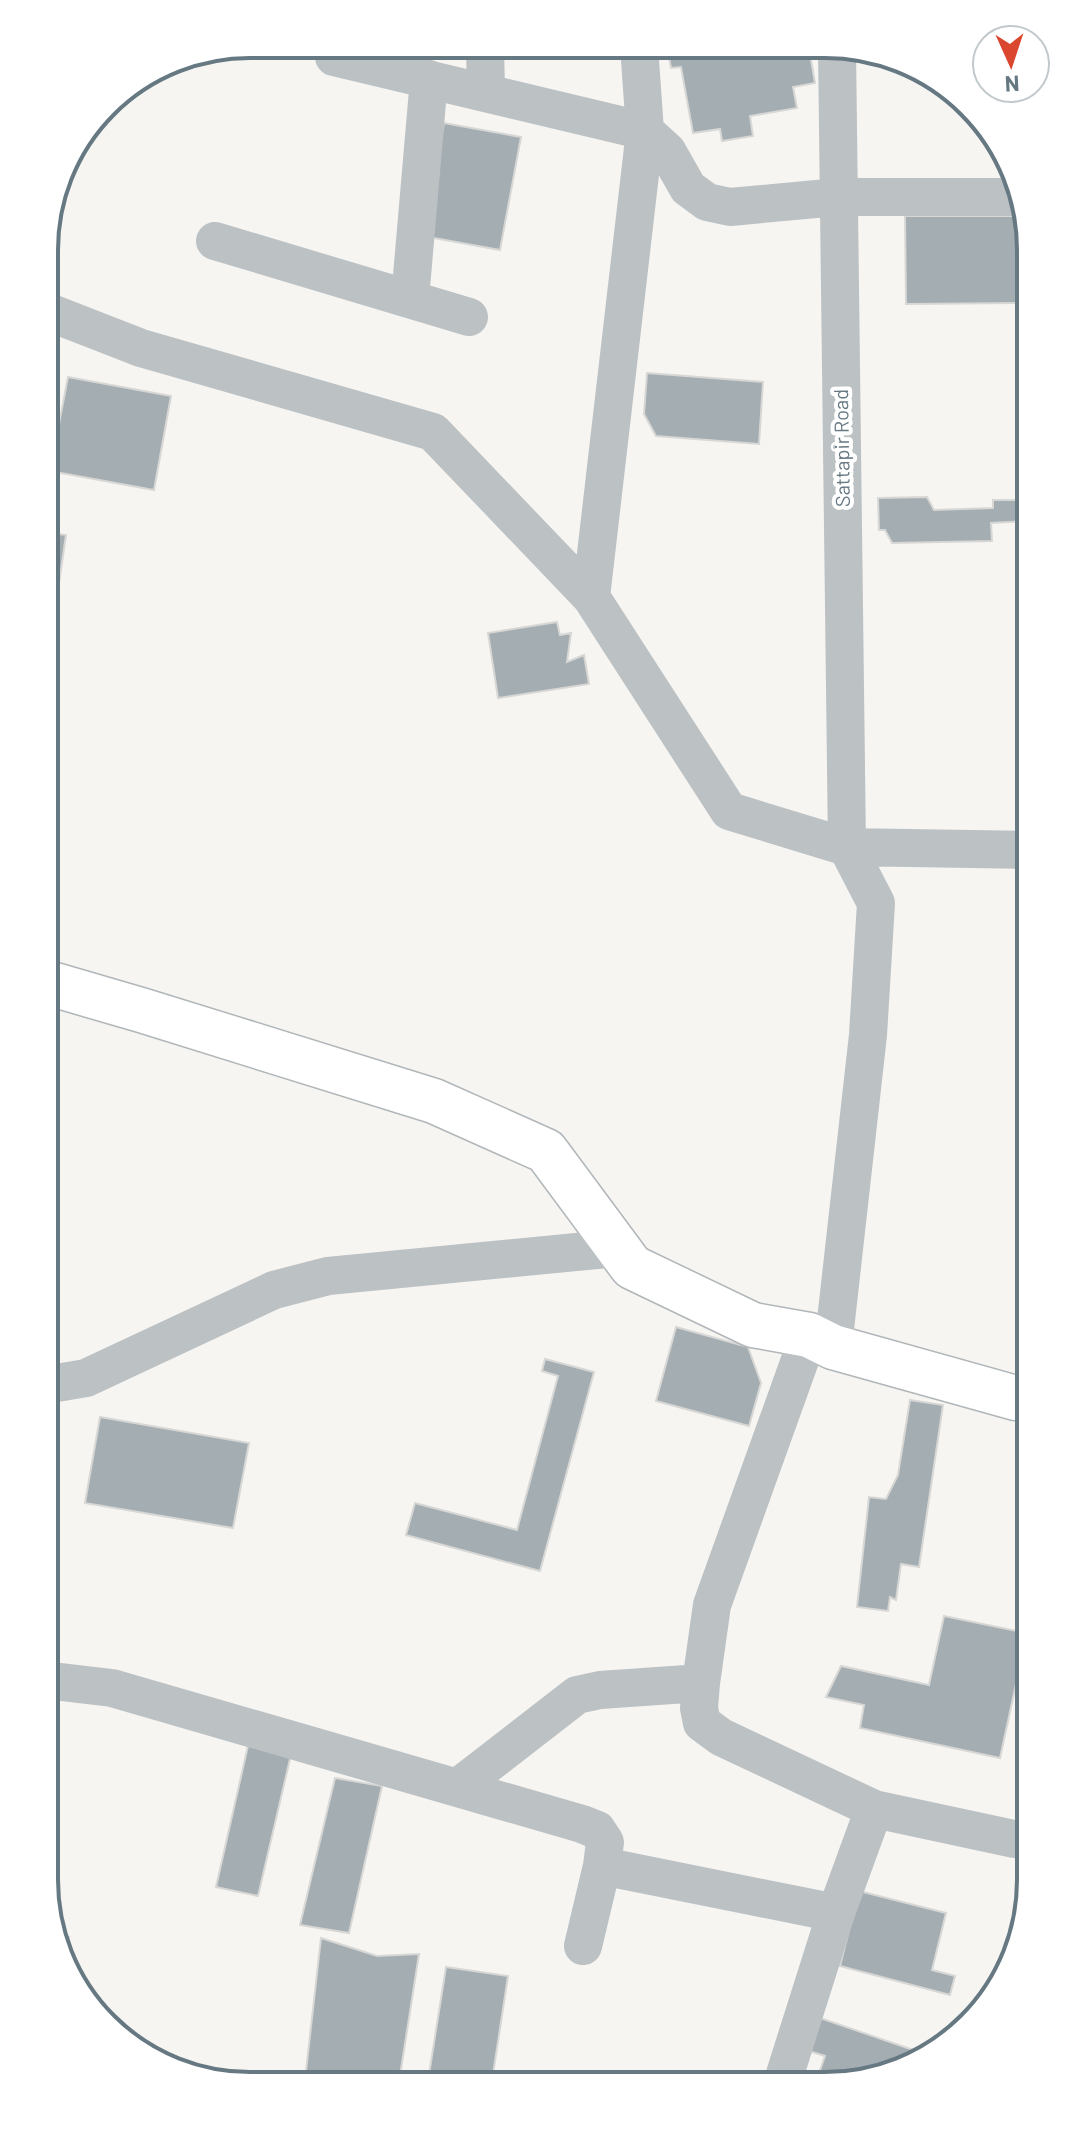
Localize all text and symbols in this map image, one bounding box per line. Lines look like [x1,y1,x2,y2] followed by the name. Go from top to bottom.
[971,24,1051,104] north arrow
[1004,72,1020,98] text: N
[828,389,854,507] street label: Sattapir Road

